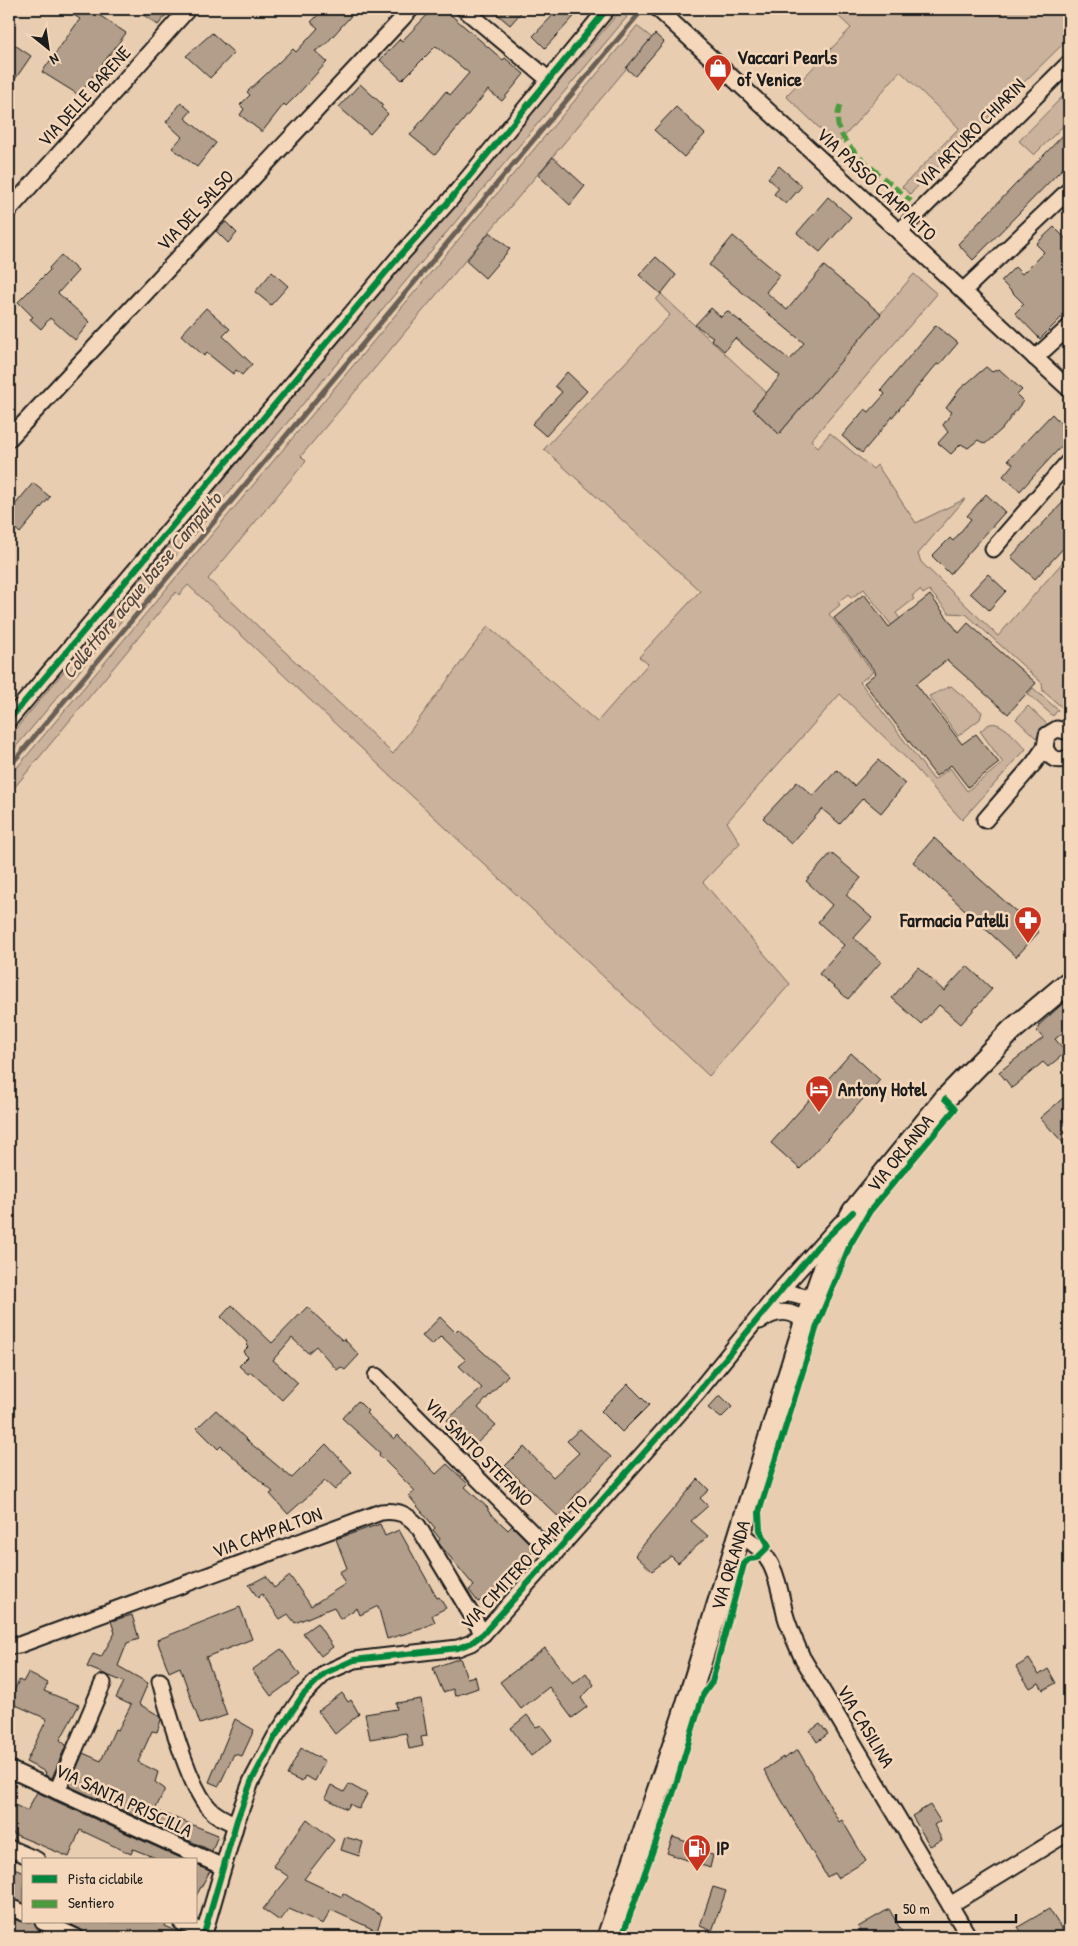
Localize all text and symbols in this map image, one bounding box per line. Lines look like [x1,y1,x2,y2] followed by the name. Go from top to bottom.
[22,22,72,72] north arrow
[33,41,135,151] street label: VIA DELLE BARENE
[737,44,838,92] place label: Vaccari Pearls of Venice
[703,53,733,92] shop icon: Vaccari Pearls of Venice
[909,72,1031,194] street label: VIA ARTURO CHIARIN
[811,121,943,247] street label: VIA PASSO CAMPALTO
[151,164,239,256] street label: VIA DEL SALSO
[55,484,229,685] water label: Collettore acque basse Campalto
[1013,905,1043,944] pharmacy icon: Farmacia Patelli
[899,907,1009,933] place label: Farmacia Patelli
[804,1074,834,1113] hotel icon: Antony Hotel
[838,1076,928,1103] place label: Antony Hotel
[861,1109,939,1197] street label: VIA ORLANDA
[419,1392,539,1512] street label: VIA SANTO STEFANO
[454,1489,594,1635] street label: VIA CIMITERO CAMPALTO
[209,1500,325,1564] street label: VIA CAMPALTON
[704,1517,756,1613] street label: VIA ORLANDA
[831,1680,901,1772] street label: VIA CASILINA
[51,1757,197,1843] street label: VIA SANTA PRISCILLA
[682,1833,712,1872] fuel station icon: IP
[716,1835,730,1861] place label: IP
[22,1858,198,1924] legend
[68,1868,143,1889] text: Pista ciclabile
[896,1891,1016,1923] scale bar
[68,1892,114,1913] text: Sentiero
[903,1898,930,1919] text: 50 m

